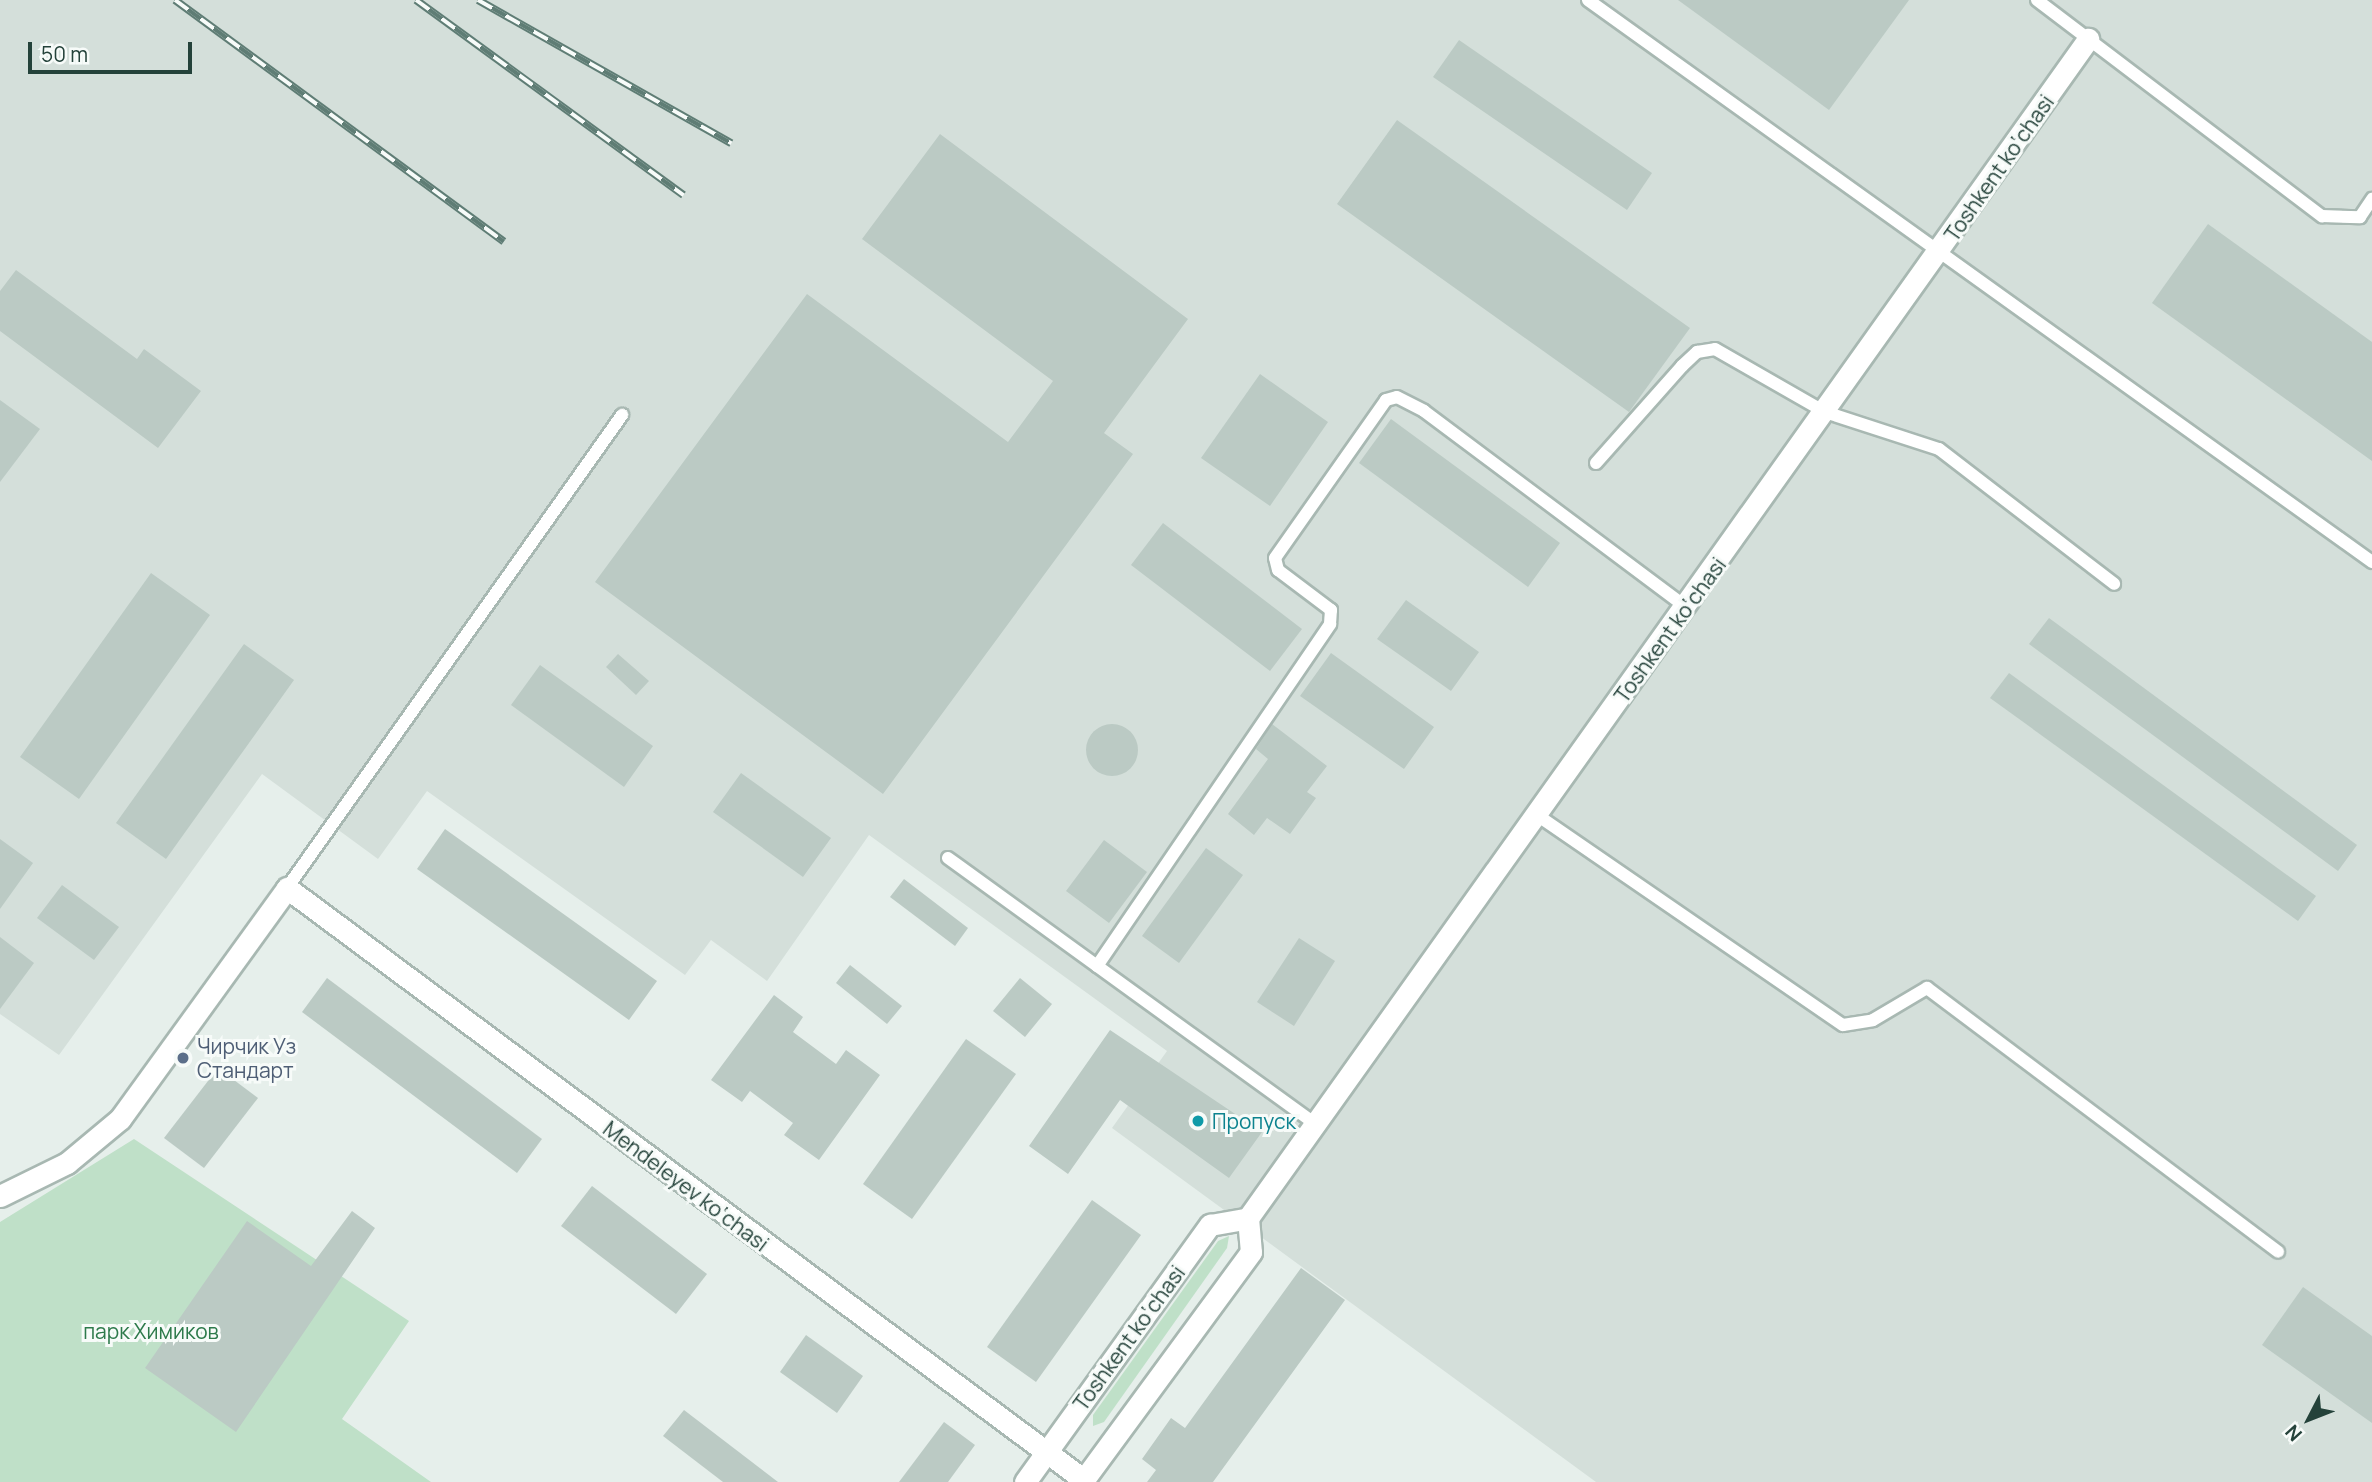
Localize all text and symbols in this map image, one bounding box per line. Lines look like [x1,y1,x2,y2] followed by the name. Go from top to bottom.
[32,28,196,72] scale bar
[41,40,88,68] text: 50 m
[1939,90,2059,246] street label: Toshkent ko‘chasi
[1609,553,1731,707] street label: Toshkent ko‘chasi
[197,1033,296,1083] place label: Чирчик Уз Стандарт
[175,1050,191,1066] marker: Чирчик Уз Стандарт
[1212,1108,1296,1134] place label: Пропуск
[1190,1113,1206,1129] marker: Пропуск
[599,1116,773,1256] street label: Mendeleyev ko‘chasi
[1068,1261,1190,1415] street label: Toshkent ko‘chasi
[83,1318,219,1344] park label: парк Химиков
[2274,1384,2344,1454] north arrow
[2279,1419,2308,1447] text: N

